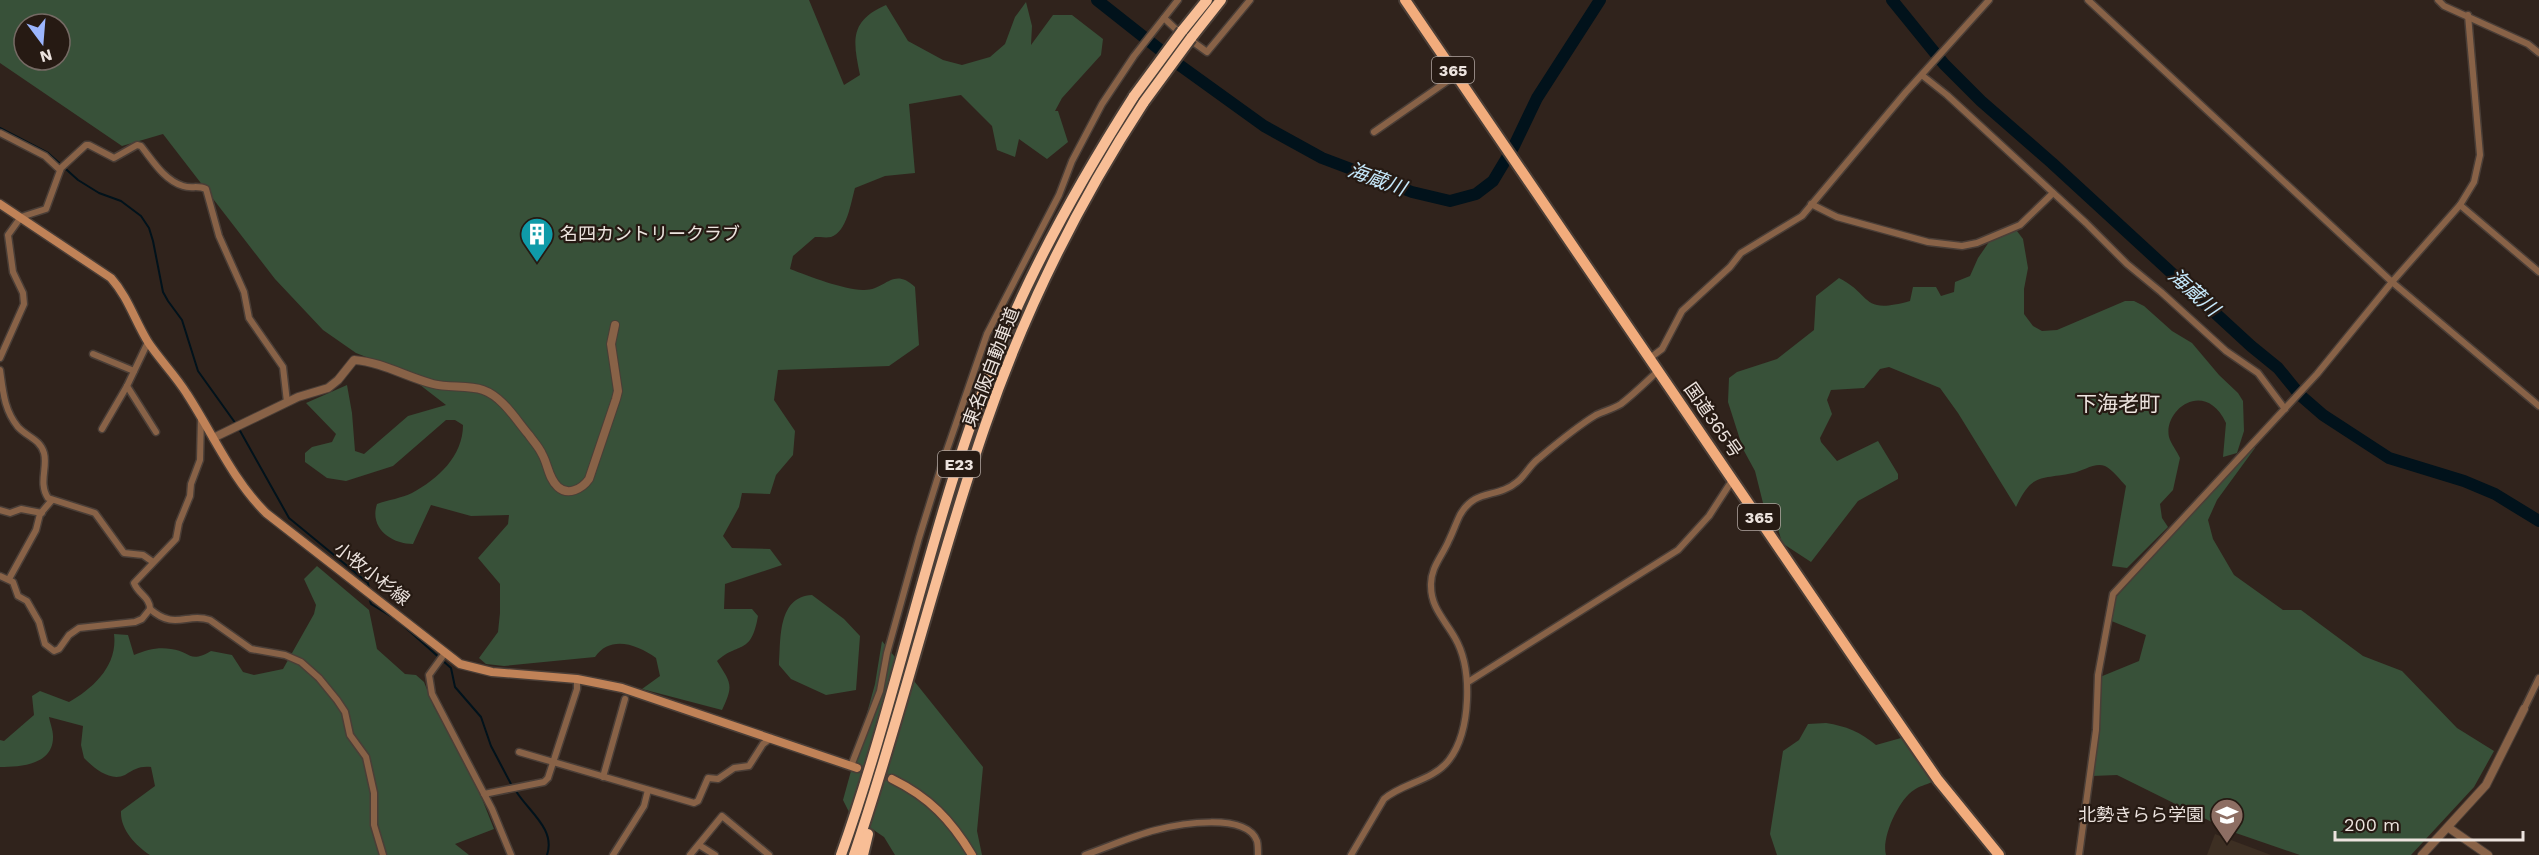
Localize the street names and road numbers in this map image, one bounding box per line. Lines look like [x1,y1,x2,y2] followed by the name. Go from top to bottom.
[1432,57,1474,83] road number: 365
[958,304,1023,429] street label: 東名阪自動車道
[1680,378,1747,461] street label: 国道365号
[938,451,980,477] road number: E23
[1738,504,1780,530] road number: 365
[330,538,414,610] street label: 小牧小杉線

